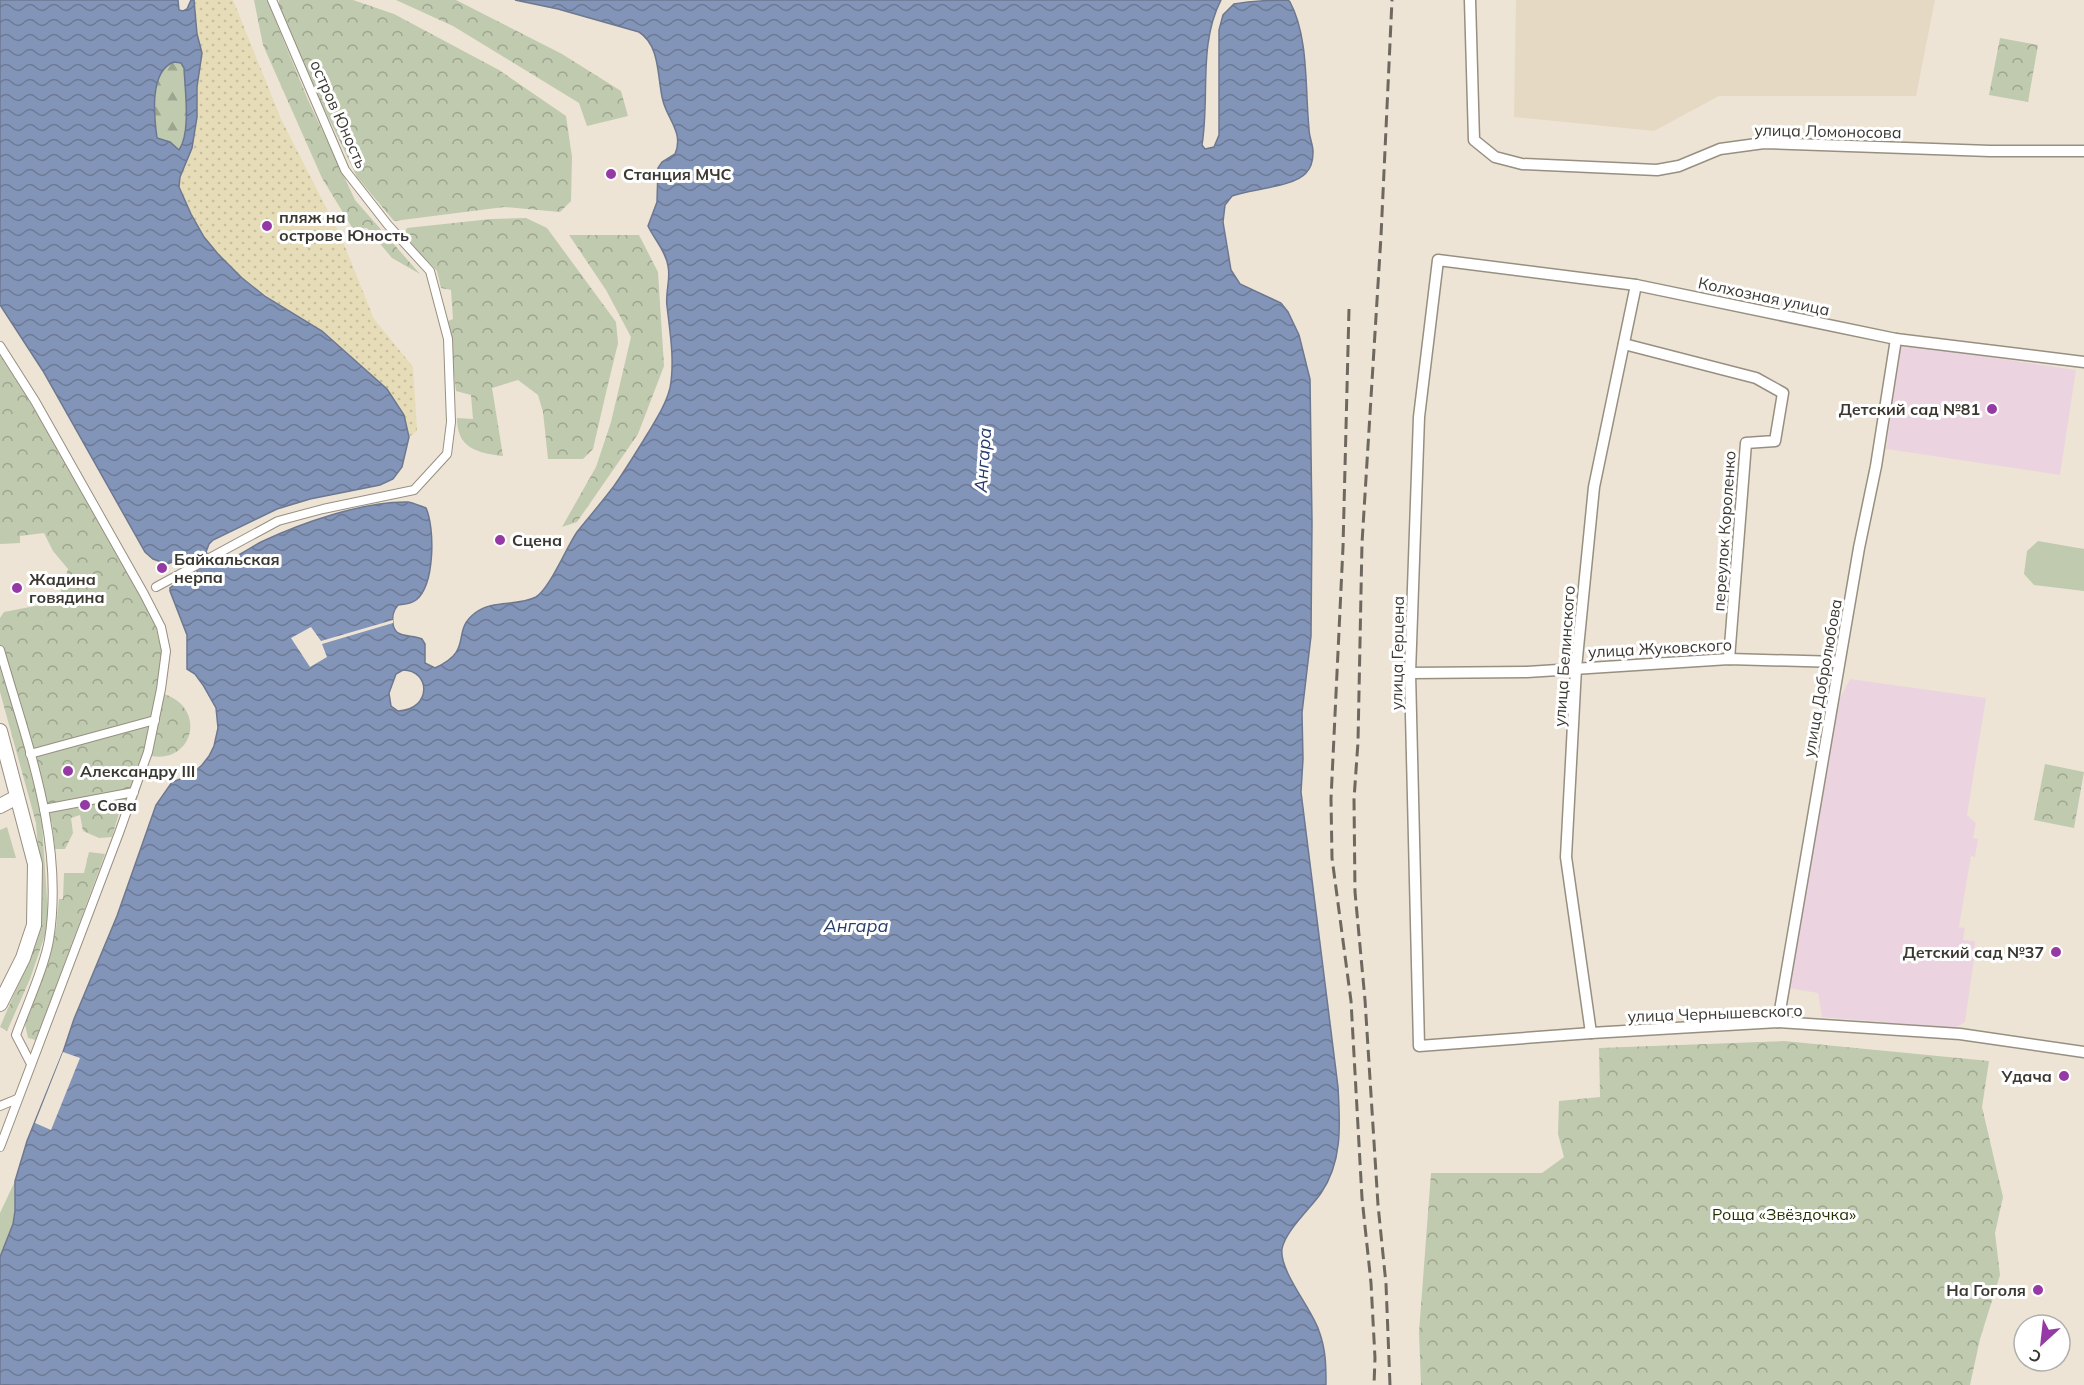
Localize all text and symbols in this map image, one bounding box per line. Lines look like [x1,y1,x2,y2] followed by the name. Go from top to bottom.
[306,57,372,171] street label: остров Юность
[1754,120,1902,142] street label: улица Ломоносова
[623,164,732,184] place label: Станция МЧС
[604,167,618,181] marker: Станция МЧС
[279,207,409,245] place label: пляж на острове Юность
[260,219,274,233] marker: пляж на острове Юность
[1696,272,1832,320] street label: Колхозная улица
[1839,399,1980,419] place label: Детский сад №81
[1985,402,1999,416] marker: Детский сад №81
[969,427,996,494] water label: Ангара
[1708,450,1740,612] street label: переулок Короленко
[512,530,562,550] place label: Сцена
[493,533,507,547] marker: Сцена
[174,549,280,587] place label: Байкальская нерпа
[155,561,169,575] marker: Байкальская нерпа
[29,569,105,607] place label: Жадина говядина
[10,581,24,595] marker: Жадина говядина
[1549,585,1579,727] street label: улица Белинского
[1386,596,1408,710] street label: улица Герцена
[1798,597,1846,759] street label: улица Добролюбова
[1587,634,1733,662] street label: улица Жуковского
[80,761,195,781] place label: Александру III
[61,764,75,778] marker: Александру III
[97,795,137,815] place label: Сова
[78,798,92,812] marker: Сова
[823,914,888,937] water label: Ангара
[1903,942,2044,962] place label: Детский сад №37
[2049,945,2063,959] marker: Детский сад №37
[1627,1000,1803,1026] street label: улица Чернышевского
[2000,1066,2052,1086] place label: Удача
[2057,1069,2071,1083] marker: Удача
[1712,1204,1856,1224] park label: Роща «Звёздочка»
[1946,1280,2026,1300] place label: На Гоголя
[2031,1283,2045,1297] marker: На Гоголя
[2012,1313,2072,1373] north arrow
[2026,1345,2045,1368] text: С

